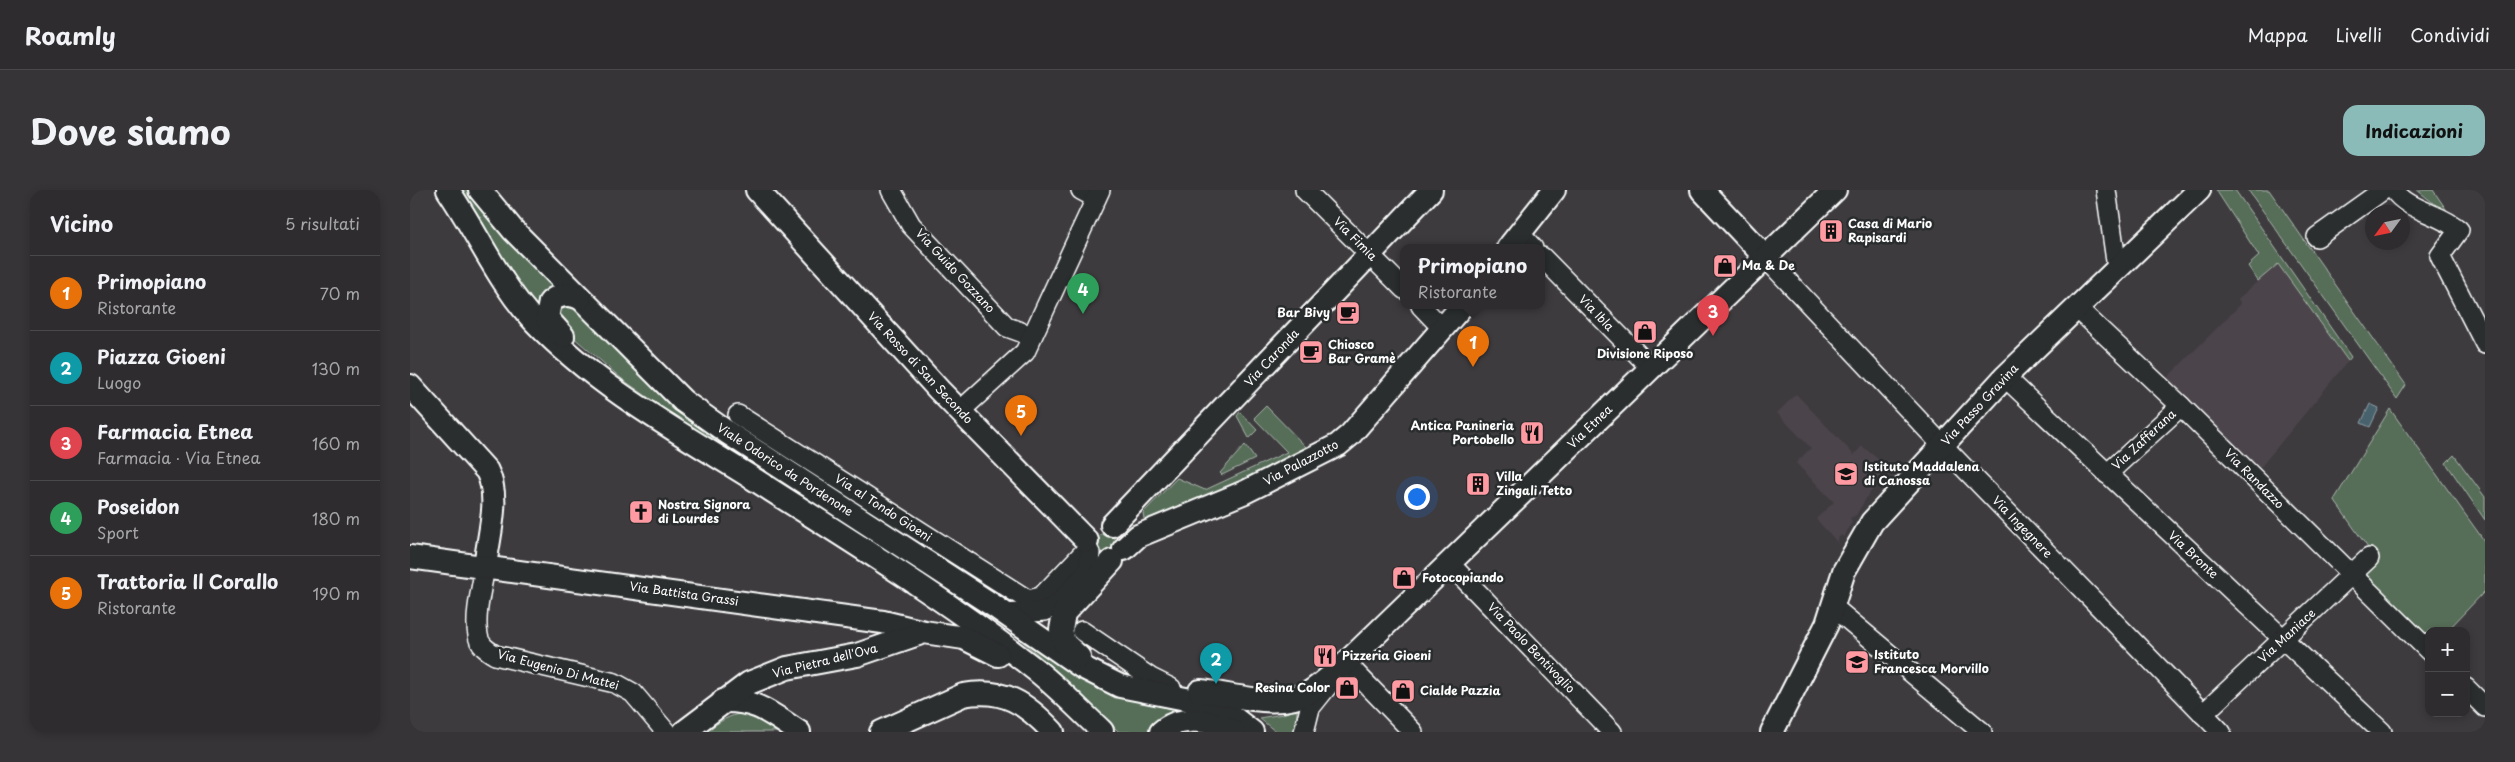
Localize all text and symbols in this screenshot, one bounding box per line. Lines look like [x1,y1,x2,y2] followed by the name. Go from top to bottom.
[25,17,116,53] text: Roamly
[2248,21,2308,48] text: Mappa
[2336,21,2382,48] text: Livelli
[2410,21,2490,48] text: Condividi
[30,104,231,157] text: Dove siamo
[2343,105,2485,156] button: Indicazioni
[2365,205,2410,250] north arrow
[50,207,113,239] text: Vicino
[285,211,360,235] text: 5 risultati
[1330,212,1382,265] street label: Via Fimia
[1848,214,1932,246] place label: Casa di Mario Rapisardi
[1818,218,1844,244] building icon: Casa di Mario Rapisardi
[912,224,1000,317] street label: Via Guido Gozzano
[1400,244,1545,309] popup
[1418,251,1527,279] text: Primopiano
[1712,253,1738,279] shop icon: Ma & De
[1742,256,1795,274] place label: Ma & De
[97,267,206,295] text: Primopiano
[1067,273,1099,314] pin: 4
[1418,279,1497,303] text: Ristorante
[62,281,70,305] text: 1
[320,281,360,305] text: 70 m
[1575,290,1619,335] street label: Via Ibla
[97,295,176,319] text: Ristorante
[1697,295,1729,336] pin: 3
[1335,300,1361,326] cafe icon: Bar Bivy
[1277,303,1330,321] place label: Bar Bivy
[864,307,978,428] street label: Via Rosso di San Secondo
[1632,319,1658,345] shop icon: Divisione Riposo
[1240,324,1303,390] street label: Via Caronda
[1457,326,1489,367] pin: 1
[1328,335,1396,367] place label: Chiosco Bar Gramè
[1298,339,1324,365] cafe icon: Chiosco Bar Gramè
[97,342,226,370] text: Piazza Gioeni
[1597,344,1693,362] place label: Divisione Riposo
[60,356,72,380] text: 2
[312,356,360,380] text: 130 m
[1936,359,2022,449] street label: Via Passo Gravina
[97,370,141,394] text: Luogo
[1005,395,1037,436] pin: 5
[1563,400,1616,452] street label: Via Etnea
[2107,404,2180,474] street label: Via Zafferana
[1411,416,1515,448] place label: Antica Panineria Portobello
[97,417,253,445] text: Farmacia Etnea
[714,418,858,520] street label: Viale Odorico da Pordenone
[1519,420,1545,446] restaurant icon: Antica Panineria Portobello
[61,431,71,455] text: 3
[312,431,360,455] text: 160 m
[1260,435,1342,490] street label: Via Palazzotto
[2221,444,2289,513] street label: Via Randazzo
[97,445,261,469] text: Farmacia · Via Etnea
[1864,457,1980,489] place label: Istituto Maddalena di Canossa
[1833,461,1859,487] school or university icon: Istituto Maddalena di Canossa
[1496,467,1572,499] place label: Villa Zingali Tetto
[831,469,936,545] street label: Via al Tondo Gioeni
[1465,471,1491,497] building icon: Villa Zingali Tetto
[1404,484,1430,510] your location
[1988,491,2057,562] street label: Via Ingegnere
[97,492,180,520] text: Poseidon
[658,495,751,527] place label: Nostra Signora di Lourdes
[628,499,654,525] church icon: Nostra Signora di Lourdes
[61,506,71,530] text: 4
[312,506,360,530] text: 180 m
[97,520,139,544] text: Sport
[2165,526,2223,583] street label: Via Bronte
[1391,565,1417,591] shop icon: Fotocopiando
[97,567,278,595] text: Trattoria Il Corallo
[1422,568,1503,586] place label: Fotocopiando
[628,576,740,610] street label: Via Battista Grassi
[61,581,71,605] text: 5
[312,581,360,605] text: 190 m
[97,595,176,619] text: Ristorante
[1484,598,1580,697] street label: Via Paolo Bentivoglio
[2253,604,2319,667] street label: Via Maniace
[2425,627,2470,717] map controls
[2425,627,2470,672] button: +
[770,638,880,682] street label: Via Pietra dell'Ova
[1200,643,1232,684] pin: 2
[1312,643,1338,669] restaurant icon: Pizzeria Gioeni
[496,644,621,694] street label: Via Eugenio Di Mattei
[1874,645,1989,677] place label: Istituto Francesca Morvillo
[1342,646,1432,664] place label: Pizzeria Gioeni
[1844,649,1870,675] school or university icon: Istituto Francesca Morvillo
[2425,672,2470,717] button: −
[1334,675,1360,701] shop icon: Resina Color
[1255,678,1331,696] place label: Resina Color
[1390,678,1416,704] shop icon: Cialde Pazzia
[1420,681,1501,699] place label: Cialde Pazzia

